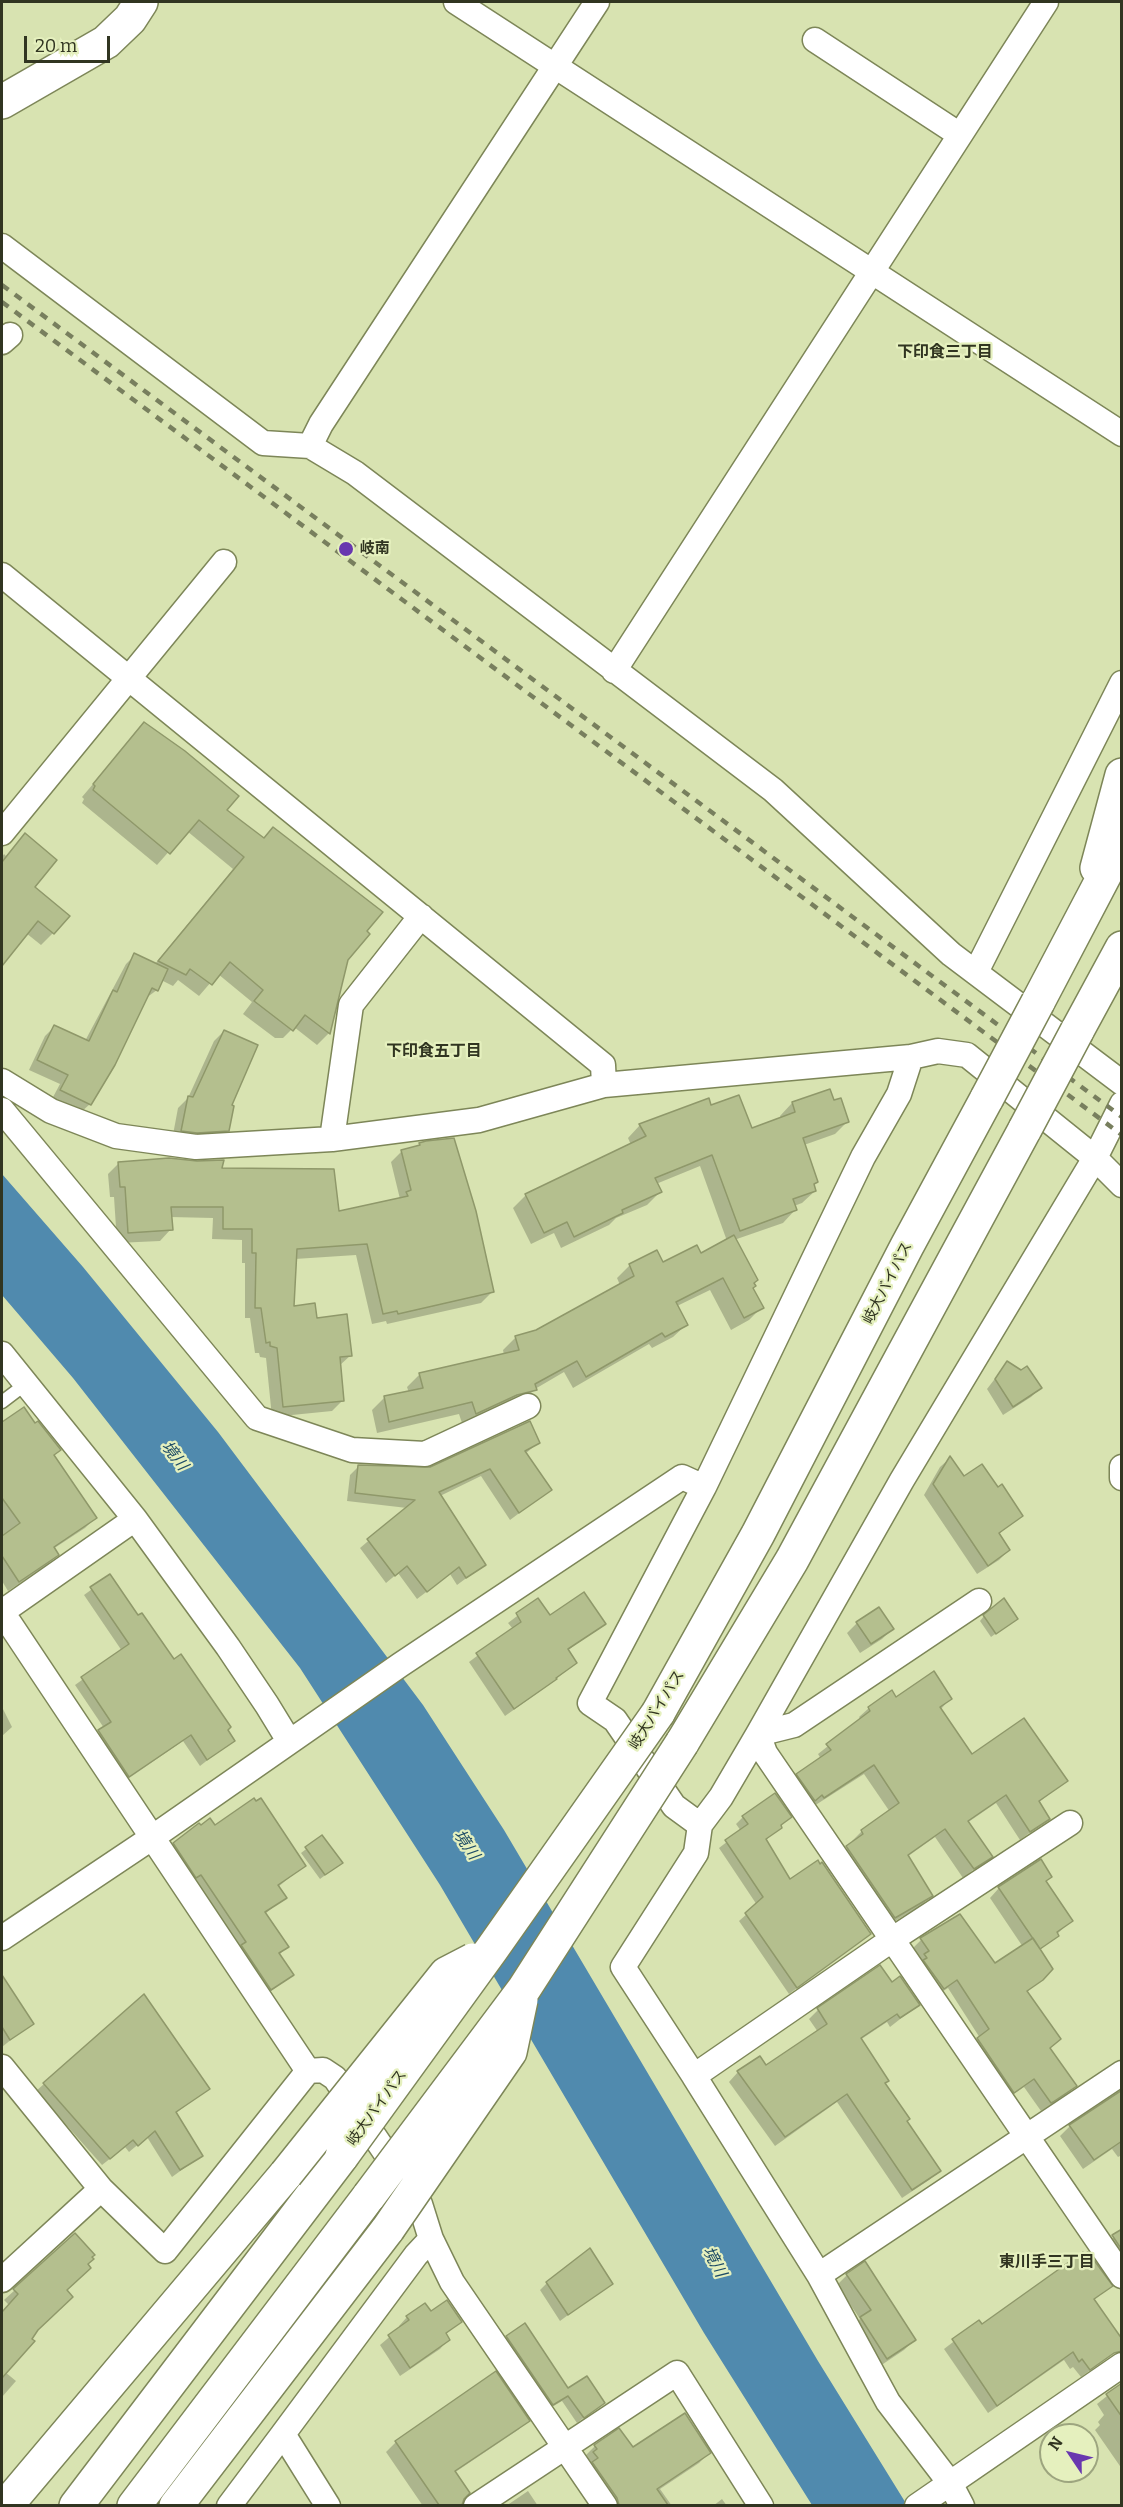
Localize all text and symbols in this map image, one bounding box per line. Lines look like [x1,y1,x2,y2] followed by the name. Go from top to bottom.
[27,24,112,62] scale bar
[35,35,77,57] text: 20 m
[897,343,993,363] district label: 下印食三丁目
[337,540,355,558] marker: 岐南
[360,540,390,558] place label: 岐南
[386,1042,482,1062] district label: 下印食五丁目
[860,1239,916,1327] street label: 岐大バイパス
[157,1437,191,1475] water label: 境川
[626,1667,688,1753] street label: 岐大バイパス
[449,1826,483,1864] water label: 境川
[343,2066,411,2150] street label: 岐大バイパス
[698,2243,730,2281] water label: 境川
[999,2253,1095,2273] district label: 東川手三丁目
[1039,2423,1099,2483] north arrow
[1044,2433,1067,2454] text: N

